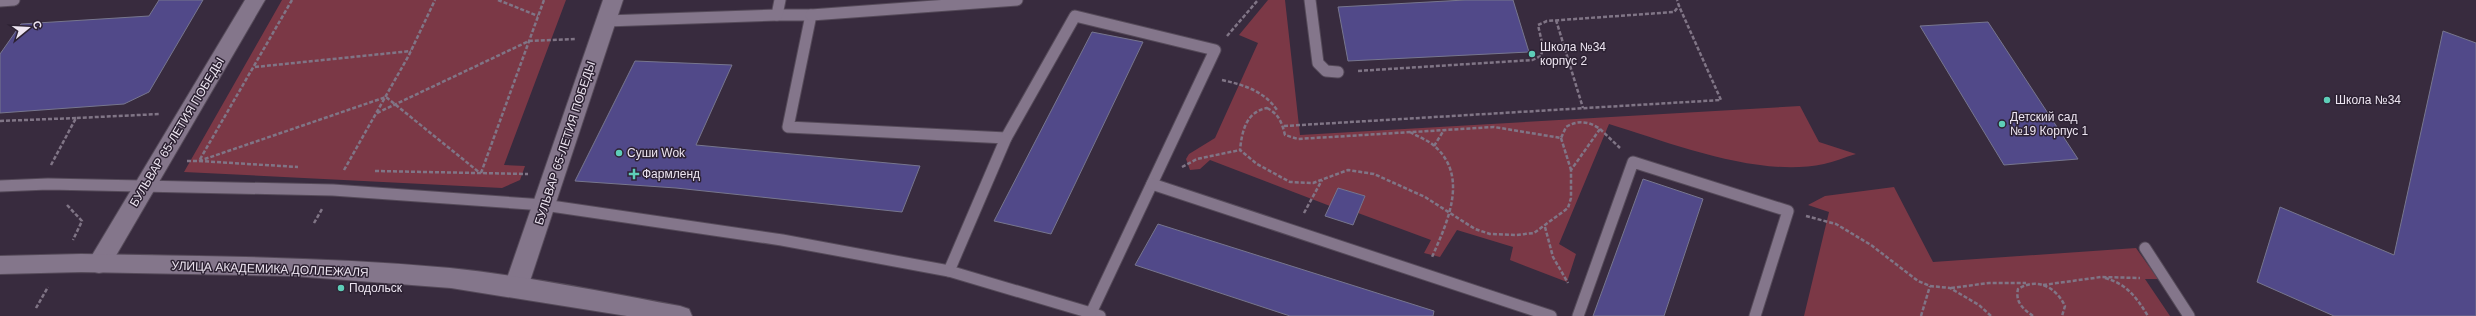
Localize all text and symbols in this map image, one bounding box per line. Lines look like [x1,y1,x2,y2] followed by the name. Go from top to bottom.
[8,8,48,48] north arrow
[31,19,44,31] text: С
[1540,40,1606,68] place label: Школа №34 корпус 2
[1527,49,1537,59] marker: Школа №34 корпус 2
[127,55,227,209] street label: БУЛЬВАР 65-ЛЕТИЯ ПОБЕДЫ
[532,59,598,227] street label: БУЛЬВАР 65-ЛЕТИЯ ПОБЕДЫ
[2335,93,2401,107] place label: Школа №34
[2322,95,2332,105] marker: Школа №34
[2010,110,2089,138] place label: Детский сад №19 Корпус 1
[1997,119,2007,129] marker: Детский сад №19 Корпус 1
[627,146,686,160] place label: Суши Wok
[614,148,624,158] marker: Суши Wok
[642,167,700,181] place label: Фармленд
[629,169,639,179] marker: Фармленд
[171,259,369,279] street label: УЛИЦА АКАДЕМИКА ДОЛЛЕЖАЛЯ
[349,281,403,295] place label: Подольск
[336,283,346,293] marker: Подольск

